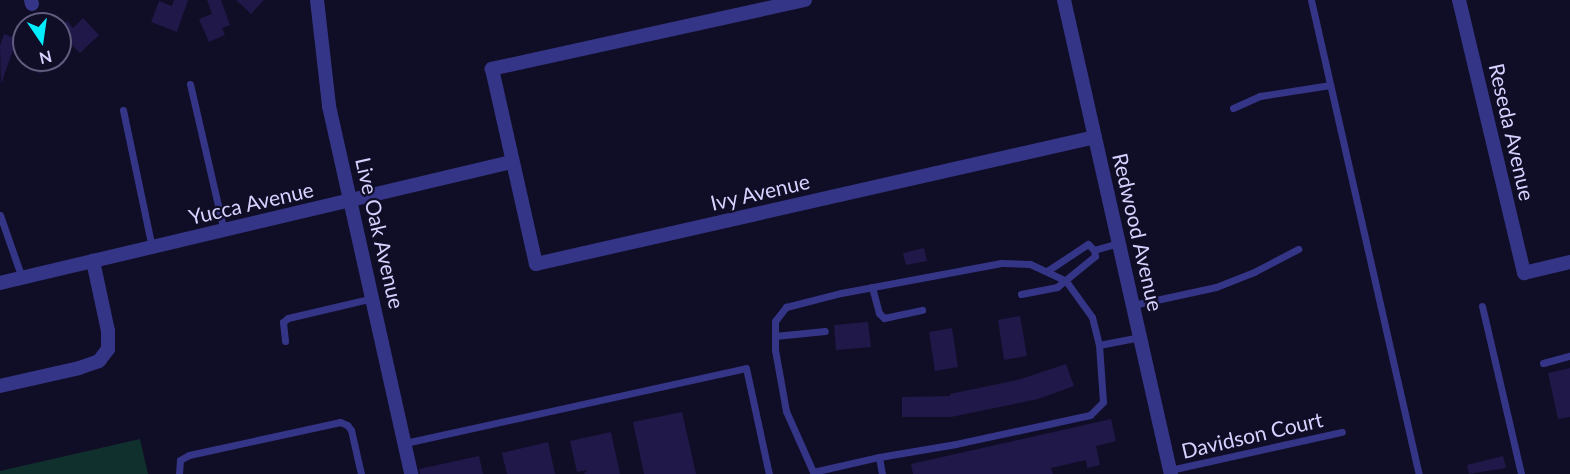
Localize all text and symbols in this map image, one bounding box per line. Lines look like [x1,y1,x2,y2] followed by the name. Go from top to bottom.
[12,12,72,72] north arrow
[38,47,54,69] text: N
[1484,61,1540,203] street label: Reseda Avenue
[1107,150,1169,314] street label: Redwood Avenue
[350,154,410,312] street label: Live Oak Avenue
[707,168,813,216] street label: Ivy Avenue
[186,176,316,230] street label: Yucca Avenue
[1179,406,1325,464] street label: Davidson Court

